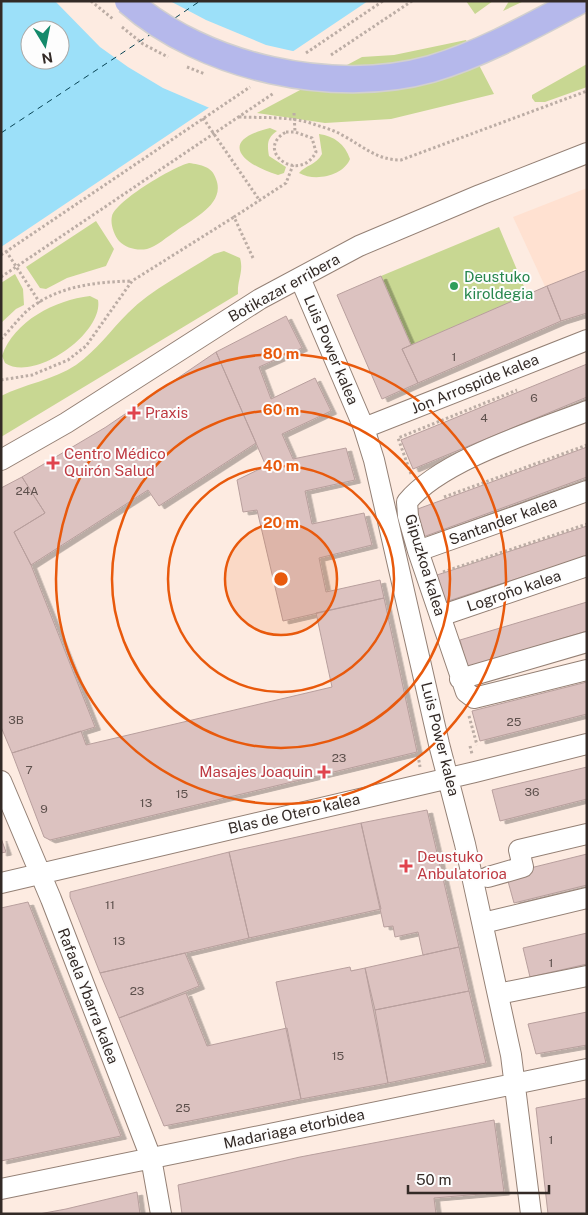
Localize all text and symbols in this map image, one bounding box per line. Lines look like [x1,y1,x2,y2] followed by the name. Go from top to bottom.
[20,20,70,70] north arrow
[40,49,54,67] text: N
[225,250,342,325] street label: Botikazar erribera
[464,268,533,302] place label: Deustuko kiroldegia
[448,280,460,292] marker: Deustuko kiroldegia
[301,293,362,407] street label: Luis Power kalea
[263,345,299,362] text: 80 m
[409,350,541,417] street label: Jon Arrospide kalea
[452,350,456,364] house number: 1
[530,391,538,405] house number: 6
[263,401,299,418] text: 60 m
[145,404,188,421] place label: Praxis
[127,406,141,420] marker: Praxis
[480,411,488,425] house number: 4
[64,445,166,479] place label: Centro Médico Quirón Salud
[46,456,60,470] marker: Centro Médico Quirón Salud
[263,457,299,474] text: 40 m
[15,484,39,498] house number: 24A
[446,493,559,548] street label: Santander kalea
[402,512,449,618] street label: Gipuzkoa kalea
[263,514,299,531] text: 20 m
[465,566,563,615] street label: Logroño kalea
[272,570,290,588] centre of rings
[418,680,463,798] street label: Luis Power kalea
[8,713,24,727] house number: 3B
[507,715,522,729] house number: 25
[332,751,346,765] house number: 23
[25,763,33,777] house number: 7
[199,763,313,780] place label: Masajes Joaquin
[317,765,331,779] marker: Masajes Joaquin
[525,785,539,799] house number: 36
[176,787,189,801] house number: 15
[226,790,362,837] street label: Blas de Otero kalea
[140,796,152,810] house number: 13
[40,802,48,816] house number: 9
[417,848,507,882] place label: Deustuko Anbulatorioa
[399,859,413,873] marker: Deustuko Anbulatorioa
[105,898,115,912] house number: 11
[55,926,122,1066] street label: Rafaela Ybarra kalea
[113,934,125,948] house number: 13
[549,956,553,970] house number: 1
[130,984,144,998] house number: 23
[332,1049,345,1063] house number: 15
[176,1101,191,1115] house number: 25
[222,1105,366,1152] street label: Madariaga etorbidea
[549,1133,553,1147] house number: 1
[408,1162,549,1194] scale bar
[416,1171,451,1188] text: 50 m

